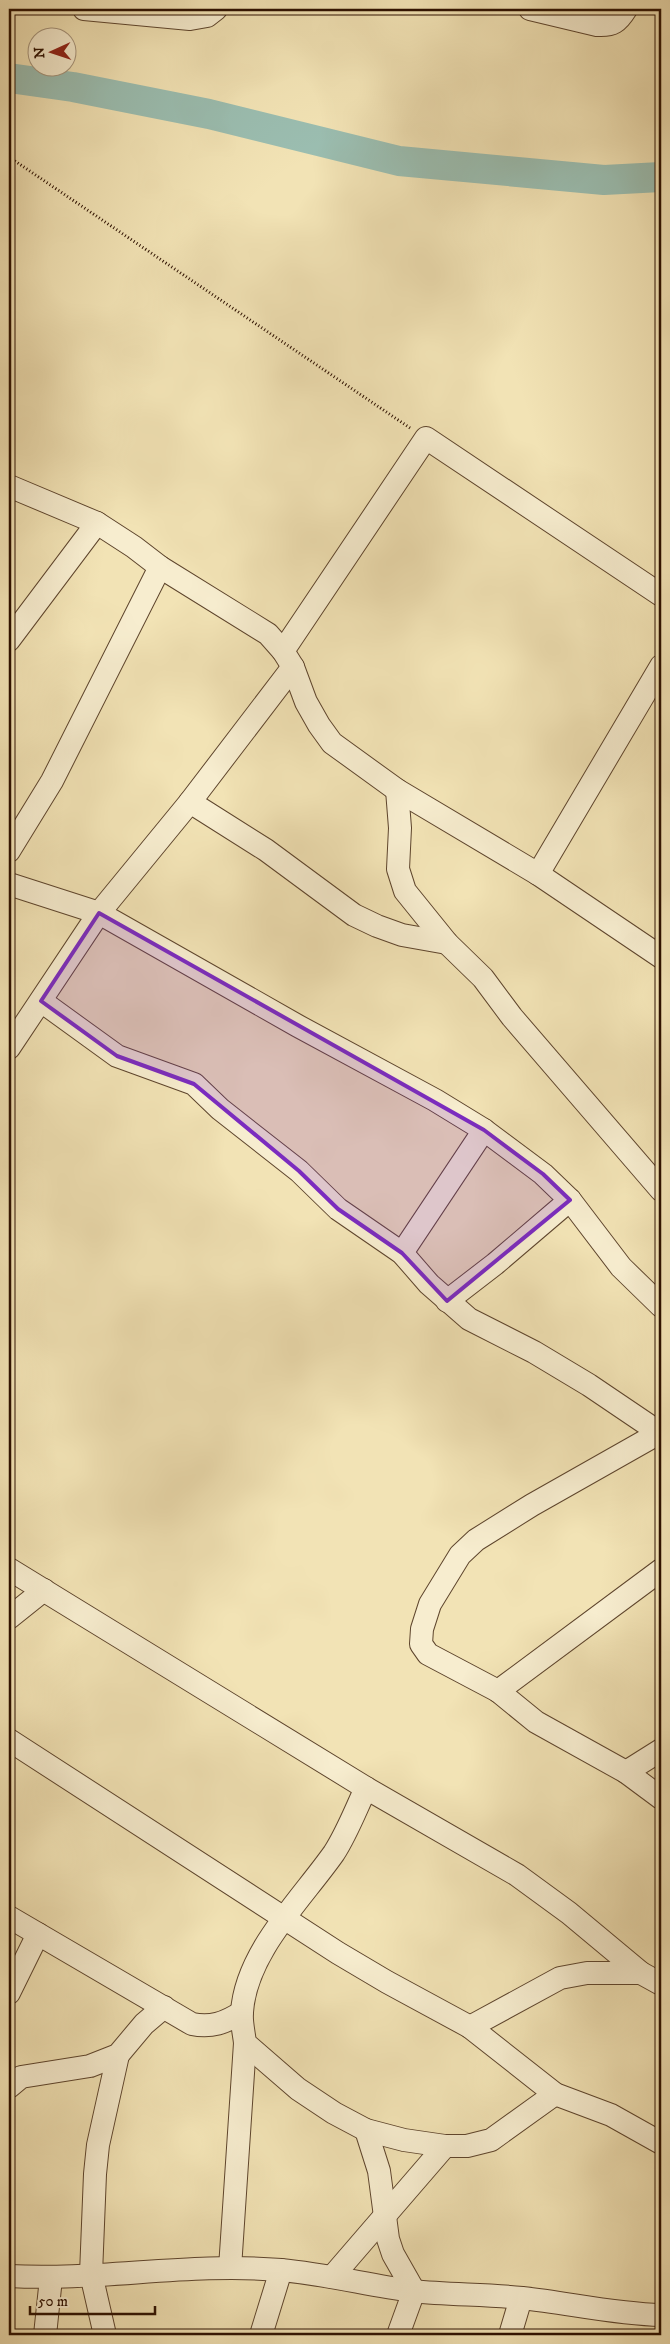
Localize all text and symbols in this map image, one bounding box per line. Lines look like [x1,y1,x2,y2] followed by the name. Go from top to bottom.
[28,28,78,78] north arrow
[31,46,49,59] text: N
[30,2284,155,2316] scale bar
[38,2292,68,2311] text: 50 m

